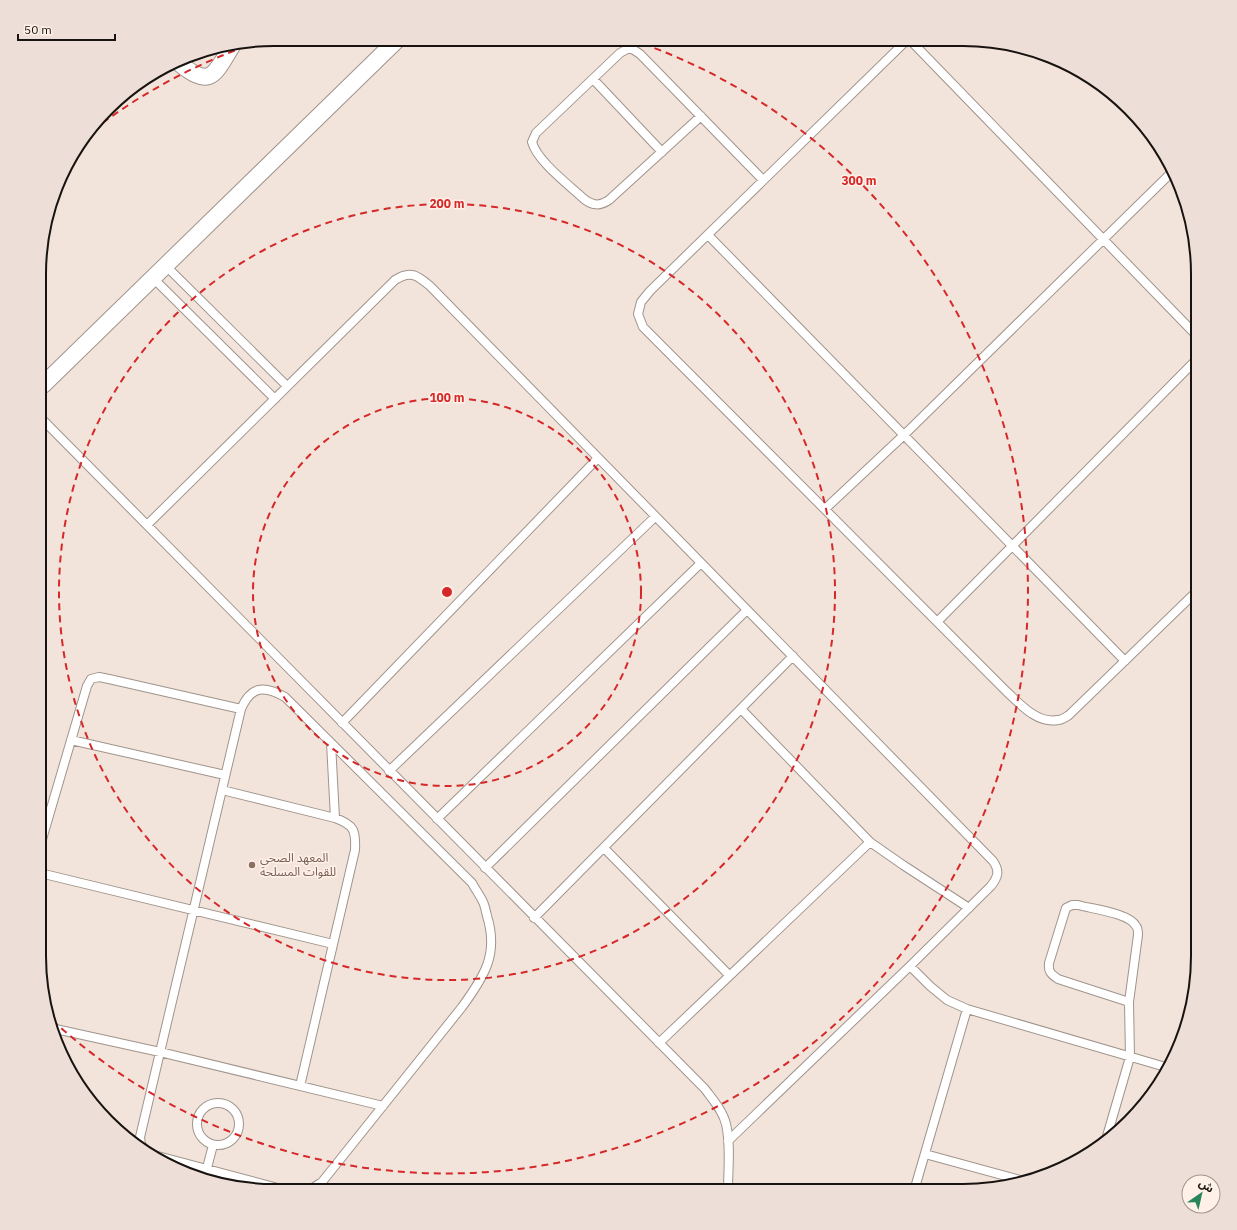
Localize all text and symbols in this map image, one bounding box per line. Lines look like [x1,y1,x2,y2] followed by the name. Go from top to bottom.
[18,16,115,42] scale bar
[24,22,52,37] text: 50 m
[841,173,877,188] text: 300 m
[429,196,465,211] text: 200 m
[429,390,465,405] text: 100 m
[440,585,454,599] centre of rings
[260,850,336,879] place label: المعهد الصحي للقوات المسلحة
[247,860,257,870] marker: المعهد الصحي للقوات المسلحة
[1181,1174,1221,1214] north arrow
[1196,1176,1217,1196] text: ش

